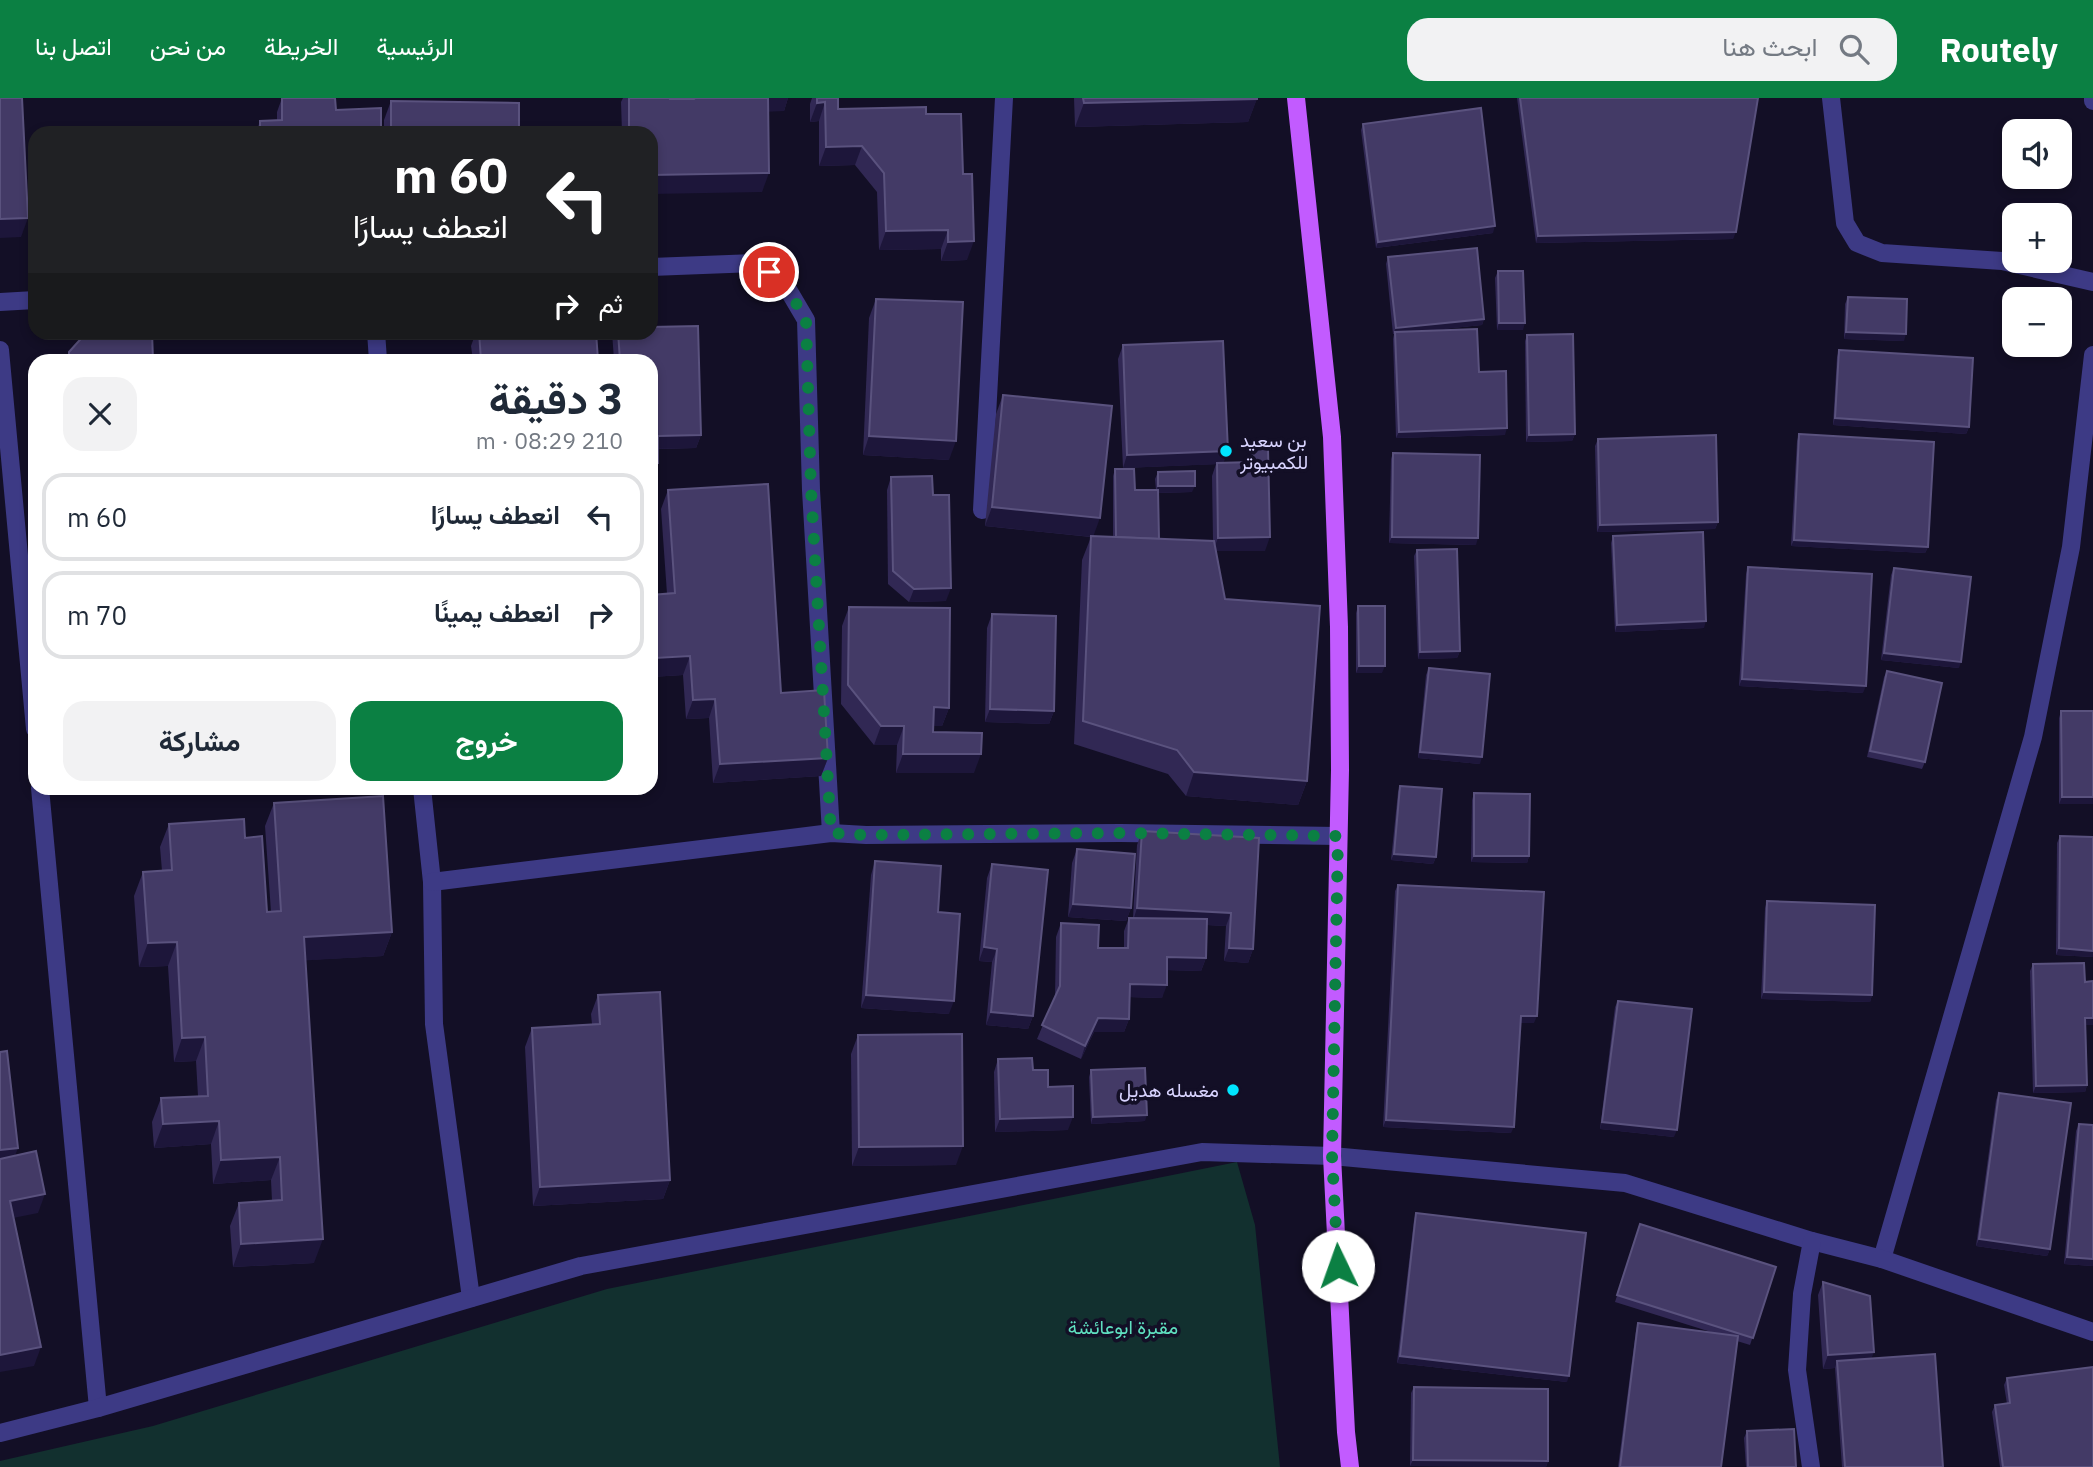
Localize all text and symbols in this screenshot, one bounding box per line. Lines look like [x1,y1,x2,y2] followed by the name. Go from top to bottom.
[1407,18,1897,81] search box
[1939,28,2058,71] text: Routely
[1722,29,1817,63] text: ابحث هنا
[35,30,112,62] text: اتصل بنا
[150,30,226,62] text: من نحن
[264,30,338,62] text: الخريطة
[376,30,454,62] text: الرئيسية
[1835,30,1873,68] icon: search
[2002,119,2072,357] map controls
[2002,119,2072,189] button: sound
[394,143,508,206] text: 60 m
[532,154,623,245] icon: left
[2002,203,2072,273] button: +
[353,205,508,247] text: انعطف يسارًا
[739,242,799,302] pin
[750,253,788,291] icon: arrive
[599,286,623,320] text: ثم
[547,287,585,325] icon: right
[2002,287,2072,357] button: −
[489,371,623,426] text: 3 دقيقة
[63,377,137,451] button: close
[476,425,623,455] text: 210 m · 08:29
[1239,428,1308,474] place label: بن سعيد للكمبيوتر
[1218,443,1234,459] marker: بن سعيد للكمبيوتر
[431,497,560,531] text: انعطف يسارًا
[581,498,619,536] icon: left
[67,500,127,534] text: 60 m
[434,595,560,629] text: انعطف يمينًا
[581,596,619,634] icon: right
[67,598,127,632] text: 70 m
[63,701,336,781] button: مشاركة
[350,701,623,781] button: خروج
[1119,1078,1219,1102] place label: مغسله هديل
[1225,1082,1241,1098] marker: مغسله هديل
[1301,1229,1375,1303] position arrow
[1068,1315,1178,1339] park label: مقبرة ابوعائشة

